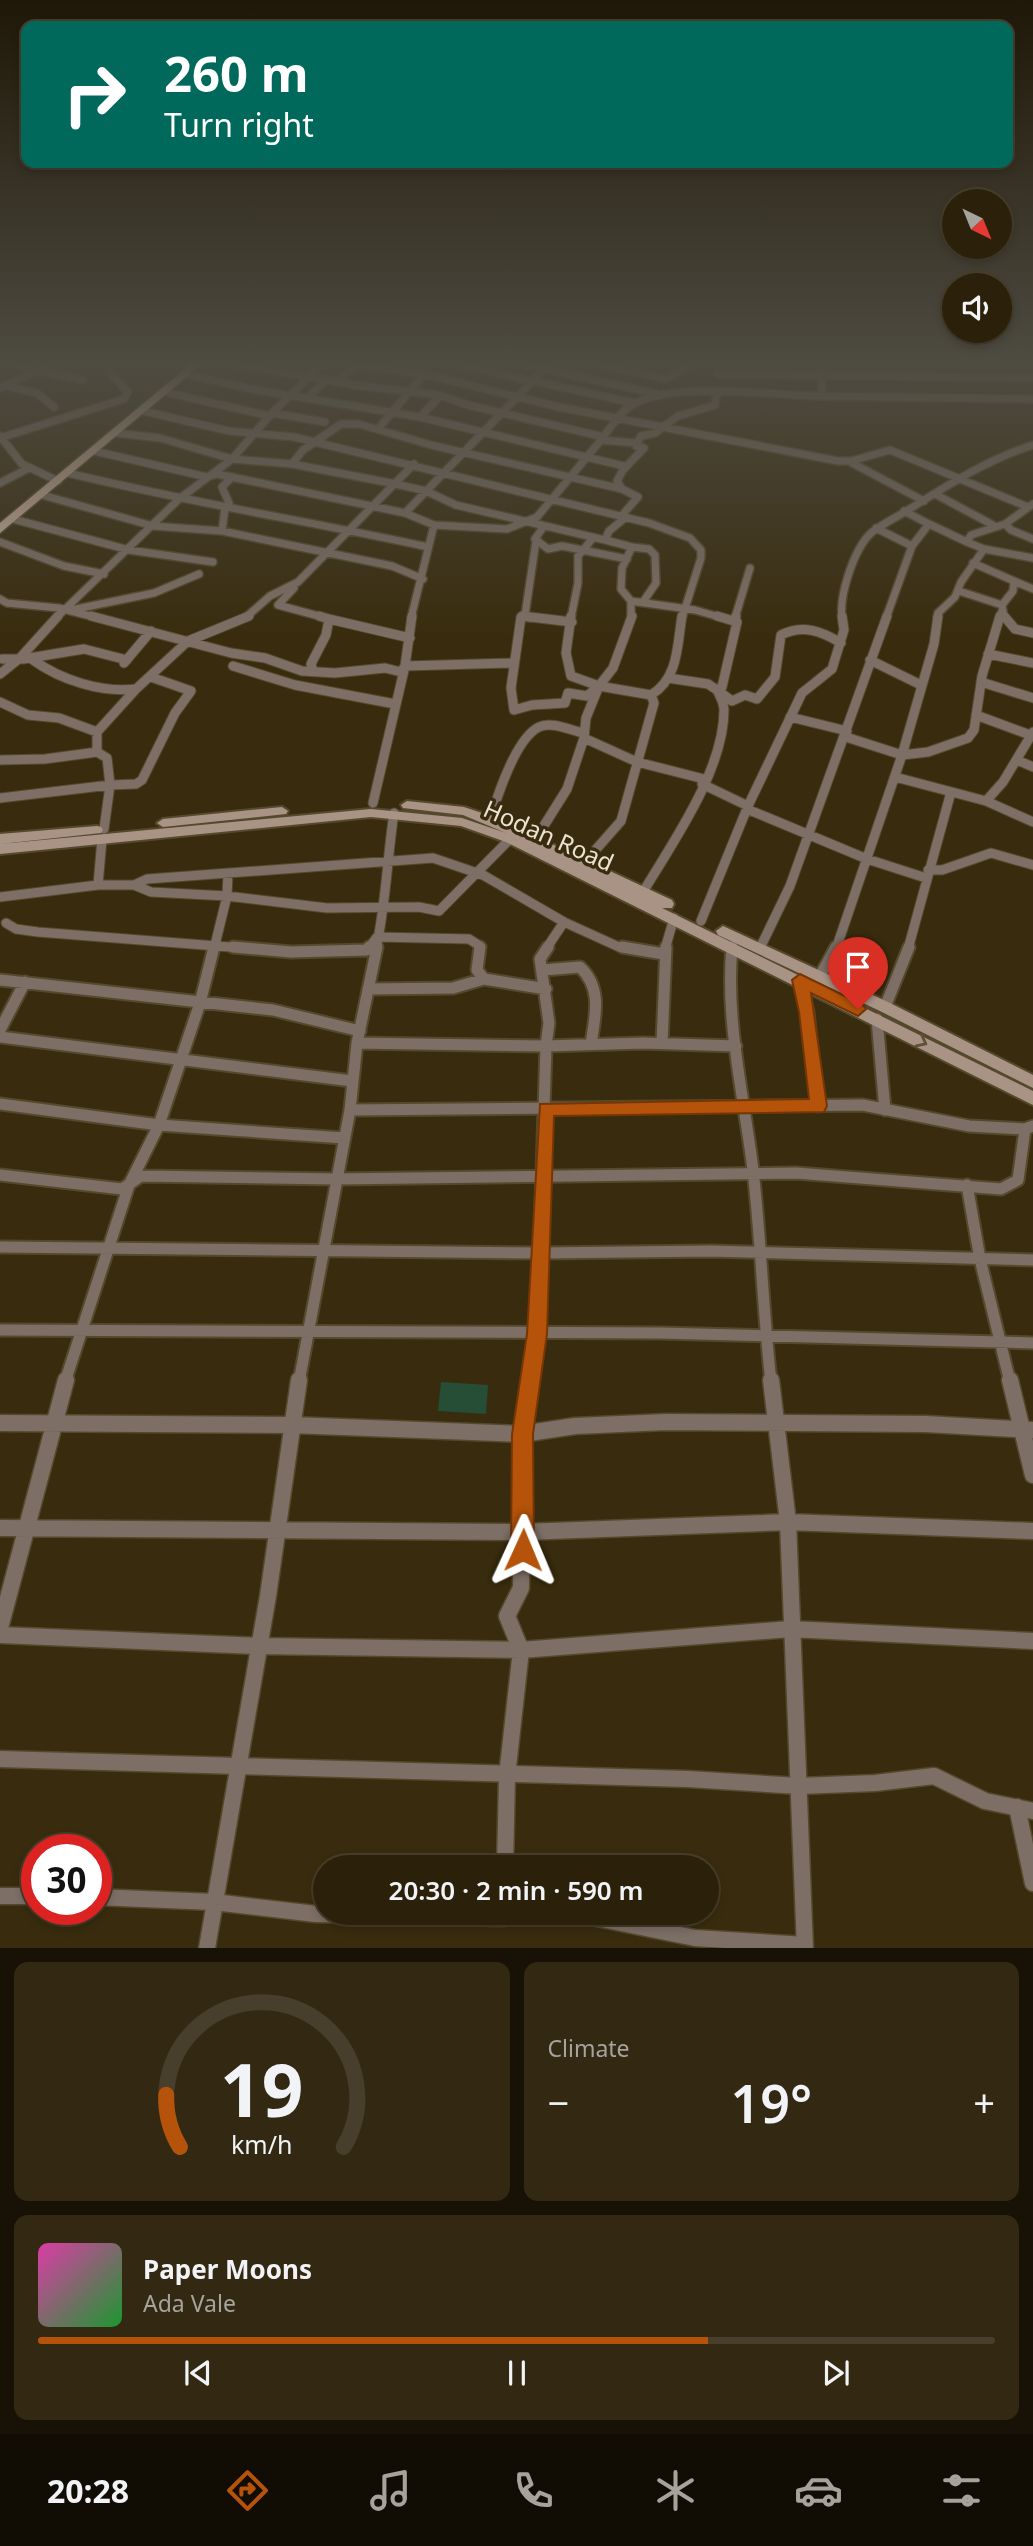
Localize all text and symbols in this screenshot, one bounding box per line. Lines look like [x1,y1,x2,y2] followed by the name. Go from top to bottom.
[164,40,309,106] text: 260 m
[49,49,140,140] icon: right
[164,103,314,146] text: Turn right
[942,189,1012,259] north arrow
[942,189,1012,343] map controls
[942,273,1012,343] button: sound
[479,792,619,878] street label: Hodan Road
[828,937,888,1009] pin
[839,948,877,986] icon: arrive
[915,1033,927,1047] one-way arrow
[486,1513,560,1587] position arrow
[21,1834,112,1925] speed limit sign: 30
[389,1872,643,1908] text: 20:30 · 2 min · 590 m
[548,2032,630,2064] text: Climate
[220,2040,303,2139] text: 19
[730,2067,812,2138] text: 19°
[548,2076,569,2128] text: −
[973,2076,995,2128] text: +
[231,2127,293,2161] text: km/h
[143,2251,312,2287] text: Paper Moons
[143,2287,236,2319] text: Ada Vale
[179,2354,217,2392] icon: previous
[498,2354,536,2392] icon: pause
[817,2354,855,2392] icon: next
[223,2466,272,2515] icon: directions
[366,2466,415,2515] icon: music
[509,2466,558,2515] icon: phone
[651,2466,700,2515] icon: climate
[794,2466,843,2515] icon: car
[937,2466,986,2515] icon: filters
[47,2469,129,2512] text: 20:28

